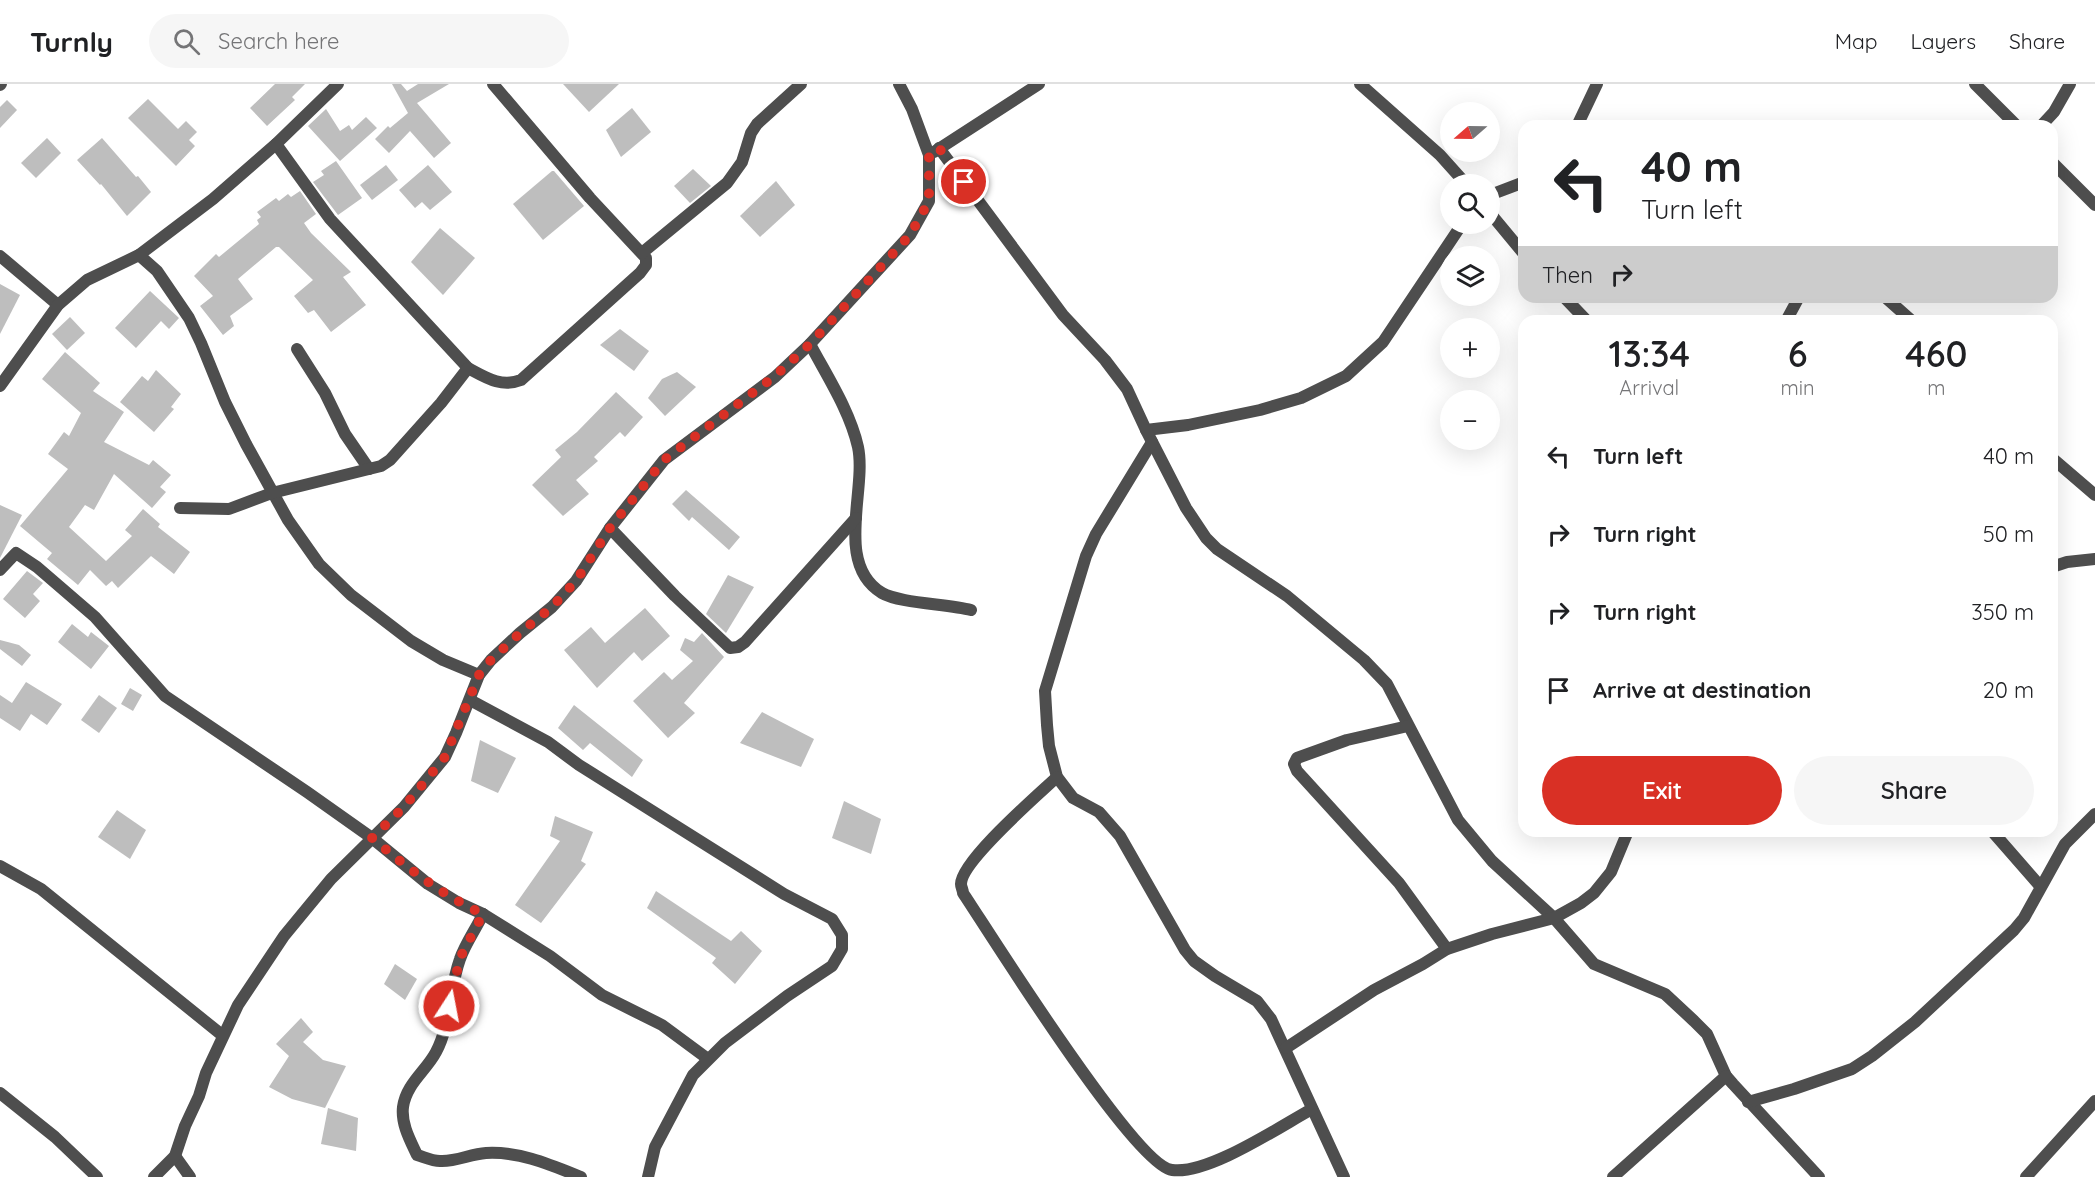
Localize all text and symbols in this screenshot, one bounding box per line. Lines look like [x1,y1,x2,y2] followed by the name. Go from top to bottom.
[149,14,569,68] search box
[30,24,113,59] text: Turnly
[170,25,203,58] icon: search
[218,27,339,55] text: Search here
[1835,28,1878,54] text: Map
[1911,28,1976,54] text: Layers
[2009,28,2065,54] text: Share
[1440,102,1500,162] north arrow
[1440,102,1500,450] map controls
[1641,140,1742,193] text: 40 m
[1542,144,1620,222] icon: left
[938,156,989,207] pin
[947,165,980,198] icon: arrive
[1440,174,1500,234] button: search
[1641,192,1743,226] text: Turn left
[1440,246,1500,306] button: layers
[1605,258,1638,291] icon: right
[1542,261,1593,289] text: Then
[1440,318,1500,378] button: +
[1609,331,1690,376] text: 13:34
[1788,331,1808,376] text: 6
[1905,331,1967,376] text: 460
[1619,375,1679,400] text: Arrival
[1781,375,1815,400] text: min
[1927,375,1945,400] text: m
[1440,390,1500,450] button: −
[1542,440,1575,473] icon: left
[1593,442,1683,470] text: Turn left
[1983,442,2034,470] text: 40 m
[1542,518,1575,551] icon: right
[1593,520,1697,548] text: Turn right
[1983,520,2034,548] text: 50 m
[1542,596,1575,629] icon: right
[1593,598,1697,626] text: Turn right
[1971,598,2034,626] text: 350 m
[1542,674,1575,707] icon: arrive
[1593,676,1811,704] text: Arrive at destination
[1983,676,2034,704] text: 20 m
[1542,756,1782,825] button: Exit
[1794,756,2034,825] button: Share
[417,974,481,1038] position arrow

